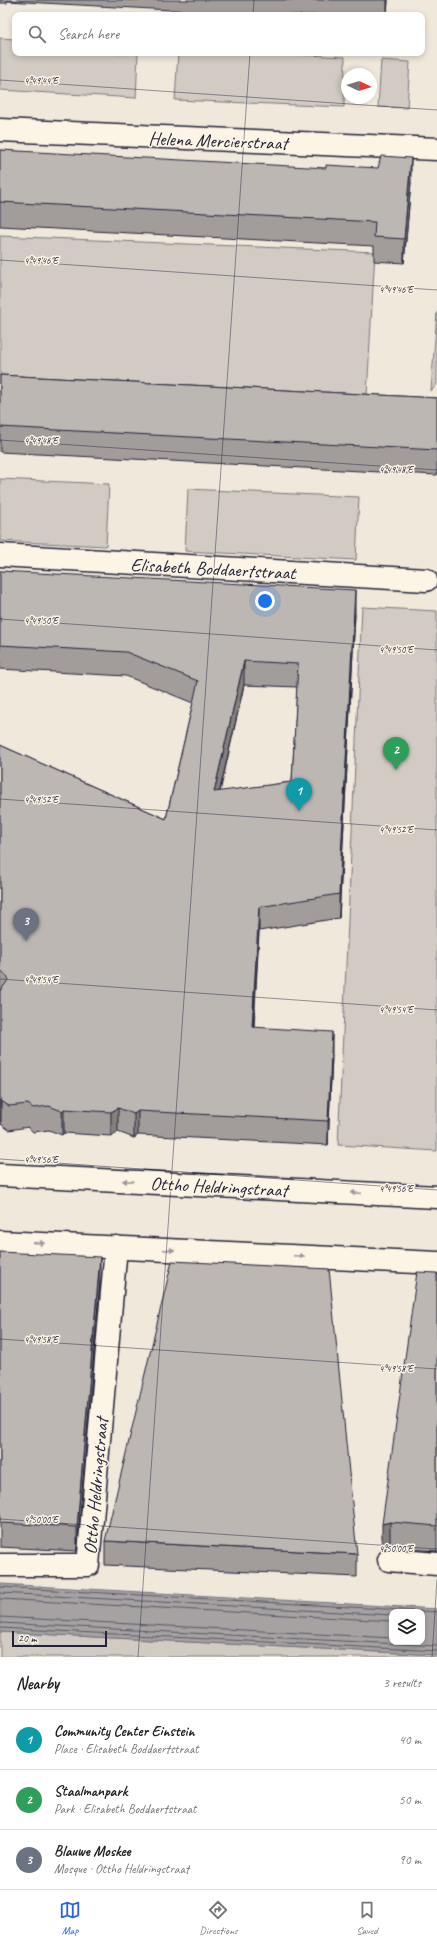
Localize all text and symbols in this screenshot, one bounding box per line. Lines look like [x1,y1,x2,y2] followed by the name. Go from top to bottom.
[12,12,425,56] search box
[26,23,48,45] icon: search
[58,25,119,44] text: Search here
[341,68,377,104] north arrow
[24,74,60,87] text: 4°49'44"E
[148,127,291,156] street label: Helena Mercierstraat
[24,254,60,267] text: 4°49'46"E
[379,283,415,296] text: 4°49'46"E
[24,434,60,447] text: 4°49'48"E
[379,463,415,476] text: 4°49'48"E
[130,553,298,585] street label: Elisabeth Boddaertstraat
[255,591,275,611] your location
[24,614,60,627] text: 4°49'50"E
[379,643,415,656] text: 4°49'50"E
[383,737,409,770] pin: 2
[286,778,312,811] pin: 1
[24,793,60,806] text: 4°49'52"E
[379,823,415,836] text: 4°49'52"E
[13,908,39,941] pin: 3
[24,973,60,986] text: 4°49'54"E
[379,1003,415,1016] text: 4°49'54"E
[24,1153,60,1166] text: 4°49'56"E
[150,1171,291,1203] street label: Ottho Heldringstraat
[122,1177,134,1184] one-way arrow
[379,1182,415,1195] text: 4°49'56"E
[349,1190,362,1196] one-way arrow
[33,1240,45,1247] one-way arrow
[163,1247,176,1253] one-way arrow
[293,1253,305,1260] one-way arrow
[24,1333,60,1346] text: 4°49'58"E
[379,1362,415,1375] text: 4°49'58"E
[78,1414,114,1556] street label: Ottho Heldringstraat
[24,1513,60,1526] text: 4°50'00"E
[379,1542,415,1555] text: 4°50'00"E
[389,1609,425,1645] map controls
[389,1609,425,1645] button: layers
[12,1629,107,1648] scale bar
[18,1631,37,1645] text: 20 m
[16,1673,59,1694] text: Nearby
[383,1675,421,1691] text: 3 results
[54,1722,194,1741] text: Community Center Einstein
[26,1732,32,1748] text: 1
[399,1732,421,1748] text: 40 m
[54,1741,199,1757] text: Place · Elisabeth Boddaertstraat
[54,1782,127,1801] text: Staalmanpark
[26,1792,32,1808] text: 2
[399,1792,421,1808] text: 50 m
[54,1801,196,1817] text: Park · Elisabeth Boddaertstraat
[54,1842,131,1861] text: Blauwe Moskee
[26,1852,32,1868] text: 3
[399,1852,421,1868] text: 90 m
[54,1861,189,1877] text: Mosque · Ottho Heldringstraat
[59,1899,81,1937] tab: Map
[199,1899,238,1937] tab: Directions
[356,1899,378,1937] tab: Saved

